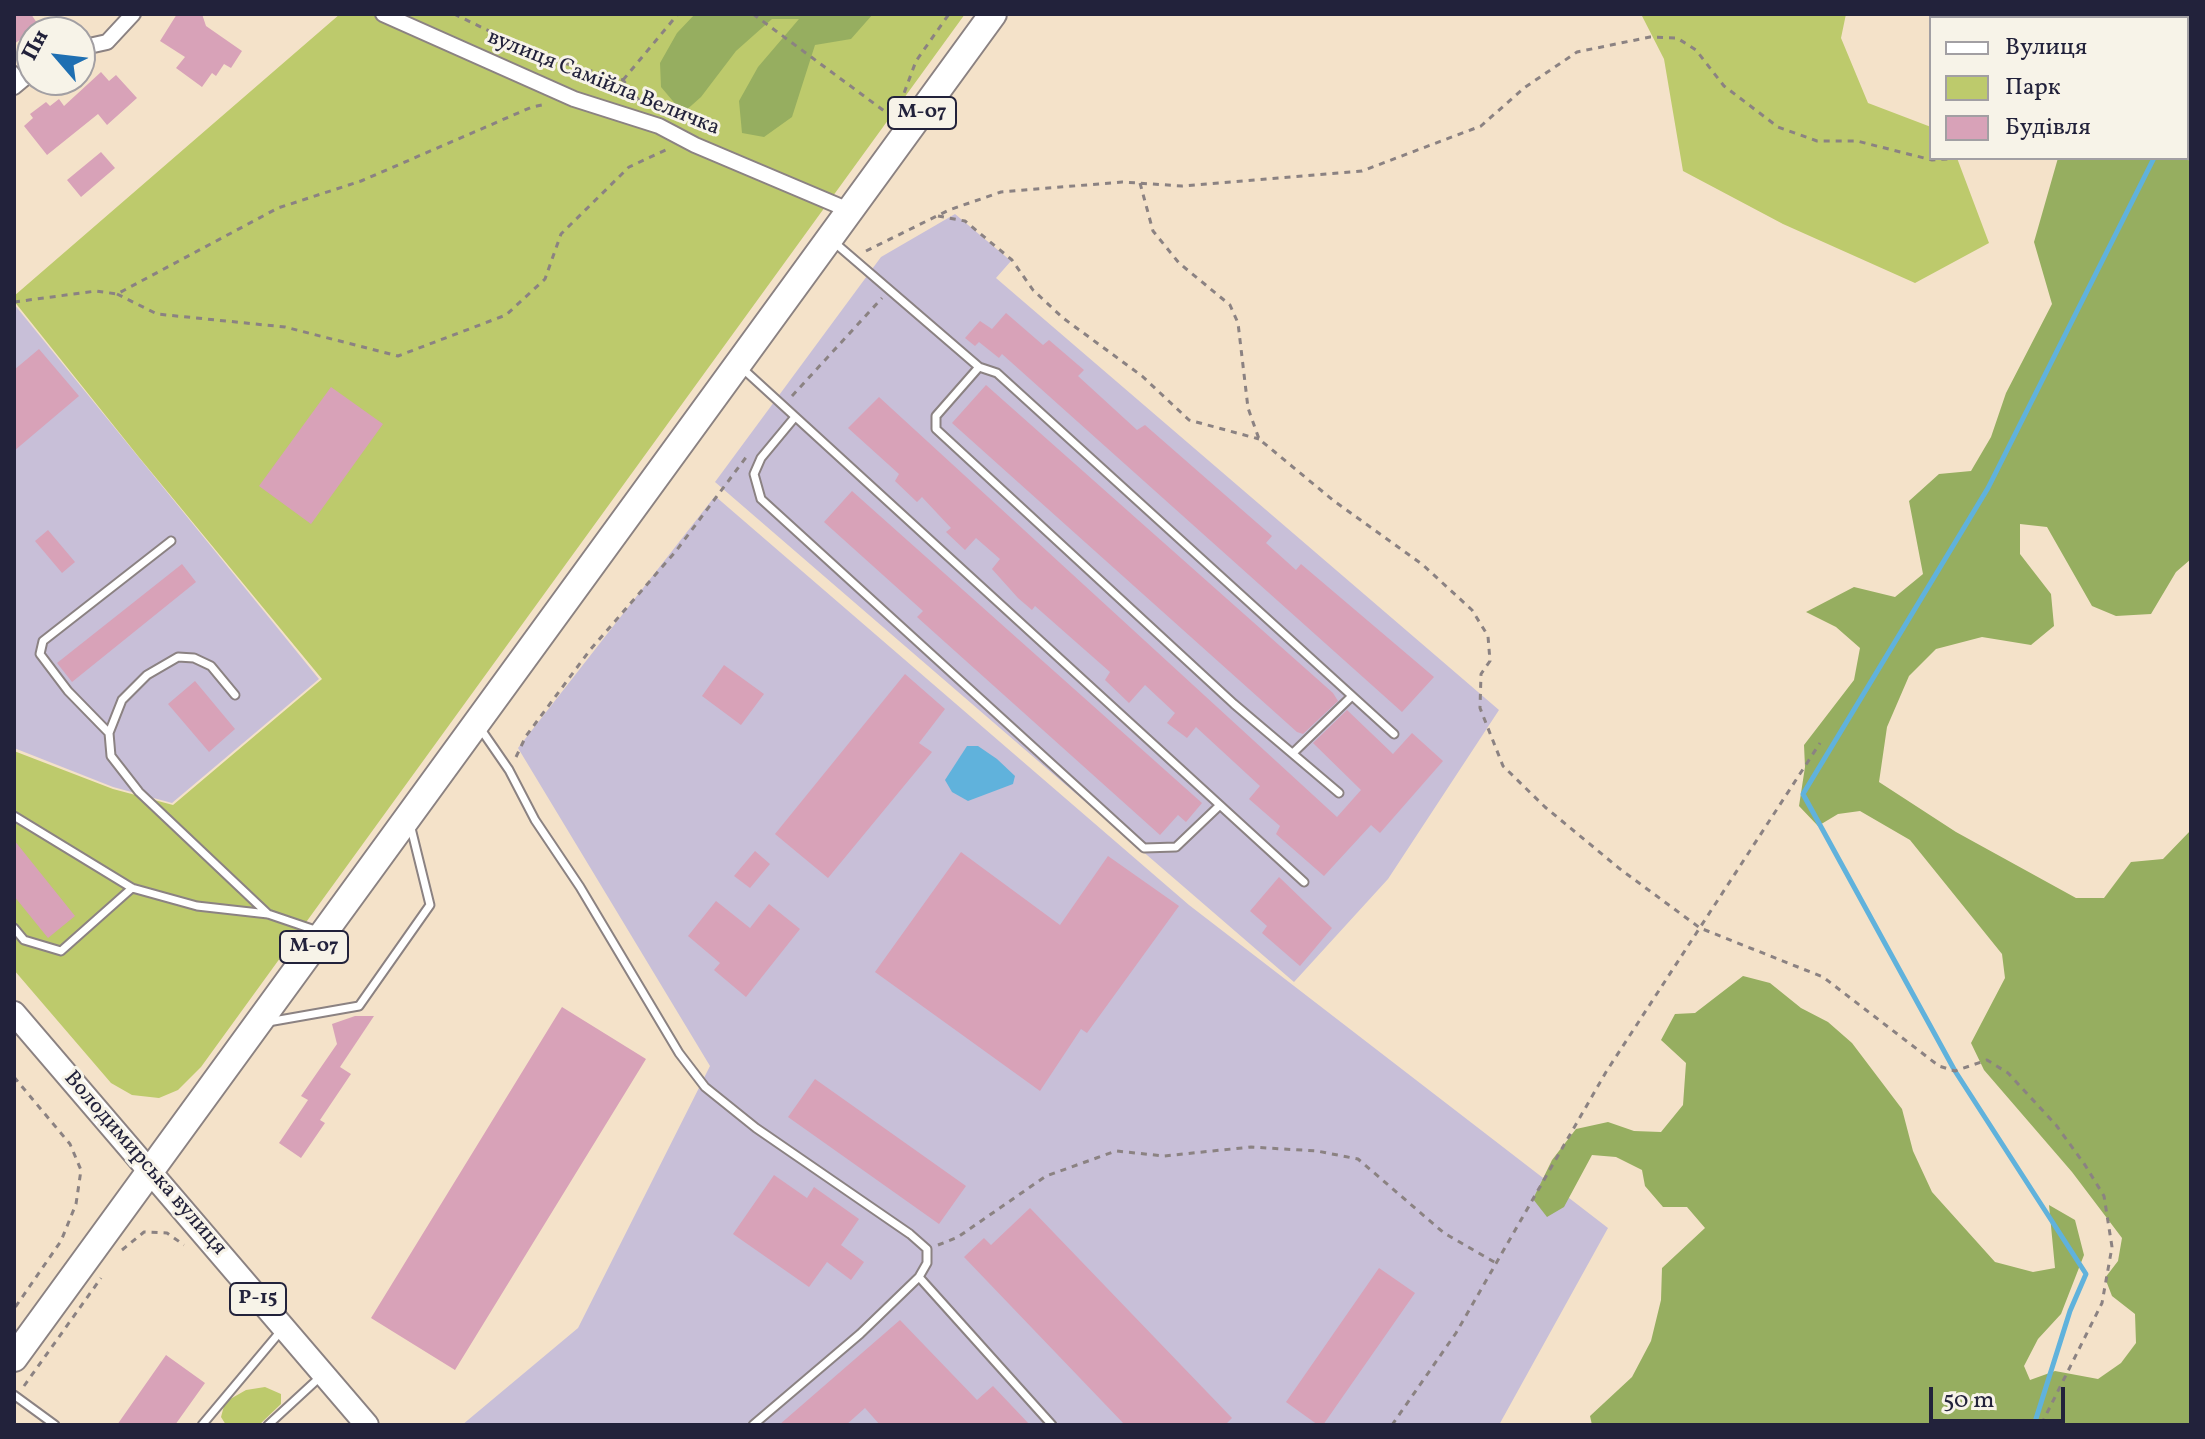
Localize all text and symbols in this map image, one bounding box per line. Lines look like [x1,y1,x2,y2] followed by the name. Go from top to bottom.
[16,16,96,96] north arrow
[1929,16,2189,160] legend
[15,24,57,67] text: Пн
[483,25,723,143] street label: вулиця Самійла Величка
[2005,31,2087,65] text: Вулиця
[2005,71,2061,105] text: Парк
[888,97,956,129] road number: М-07
[2005,111,2091,145] text: Будівля
[280,931,348,963] road number: М-07
[57,1066,231,1262] street label: Володимирська вулиця
[230,1283,286,1315] road number: Р-15
[1933,1371,2069,1421] scale bar
[1943,1384,1995,1418] text: 50 m

